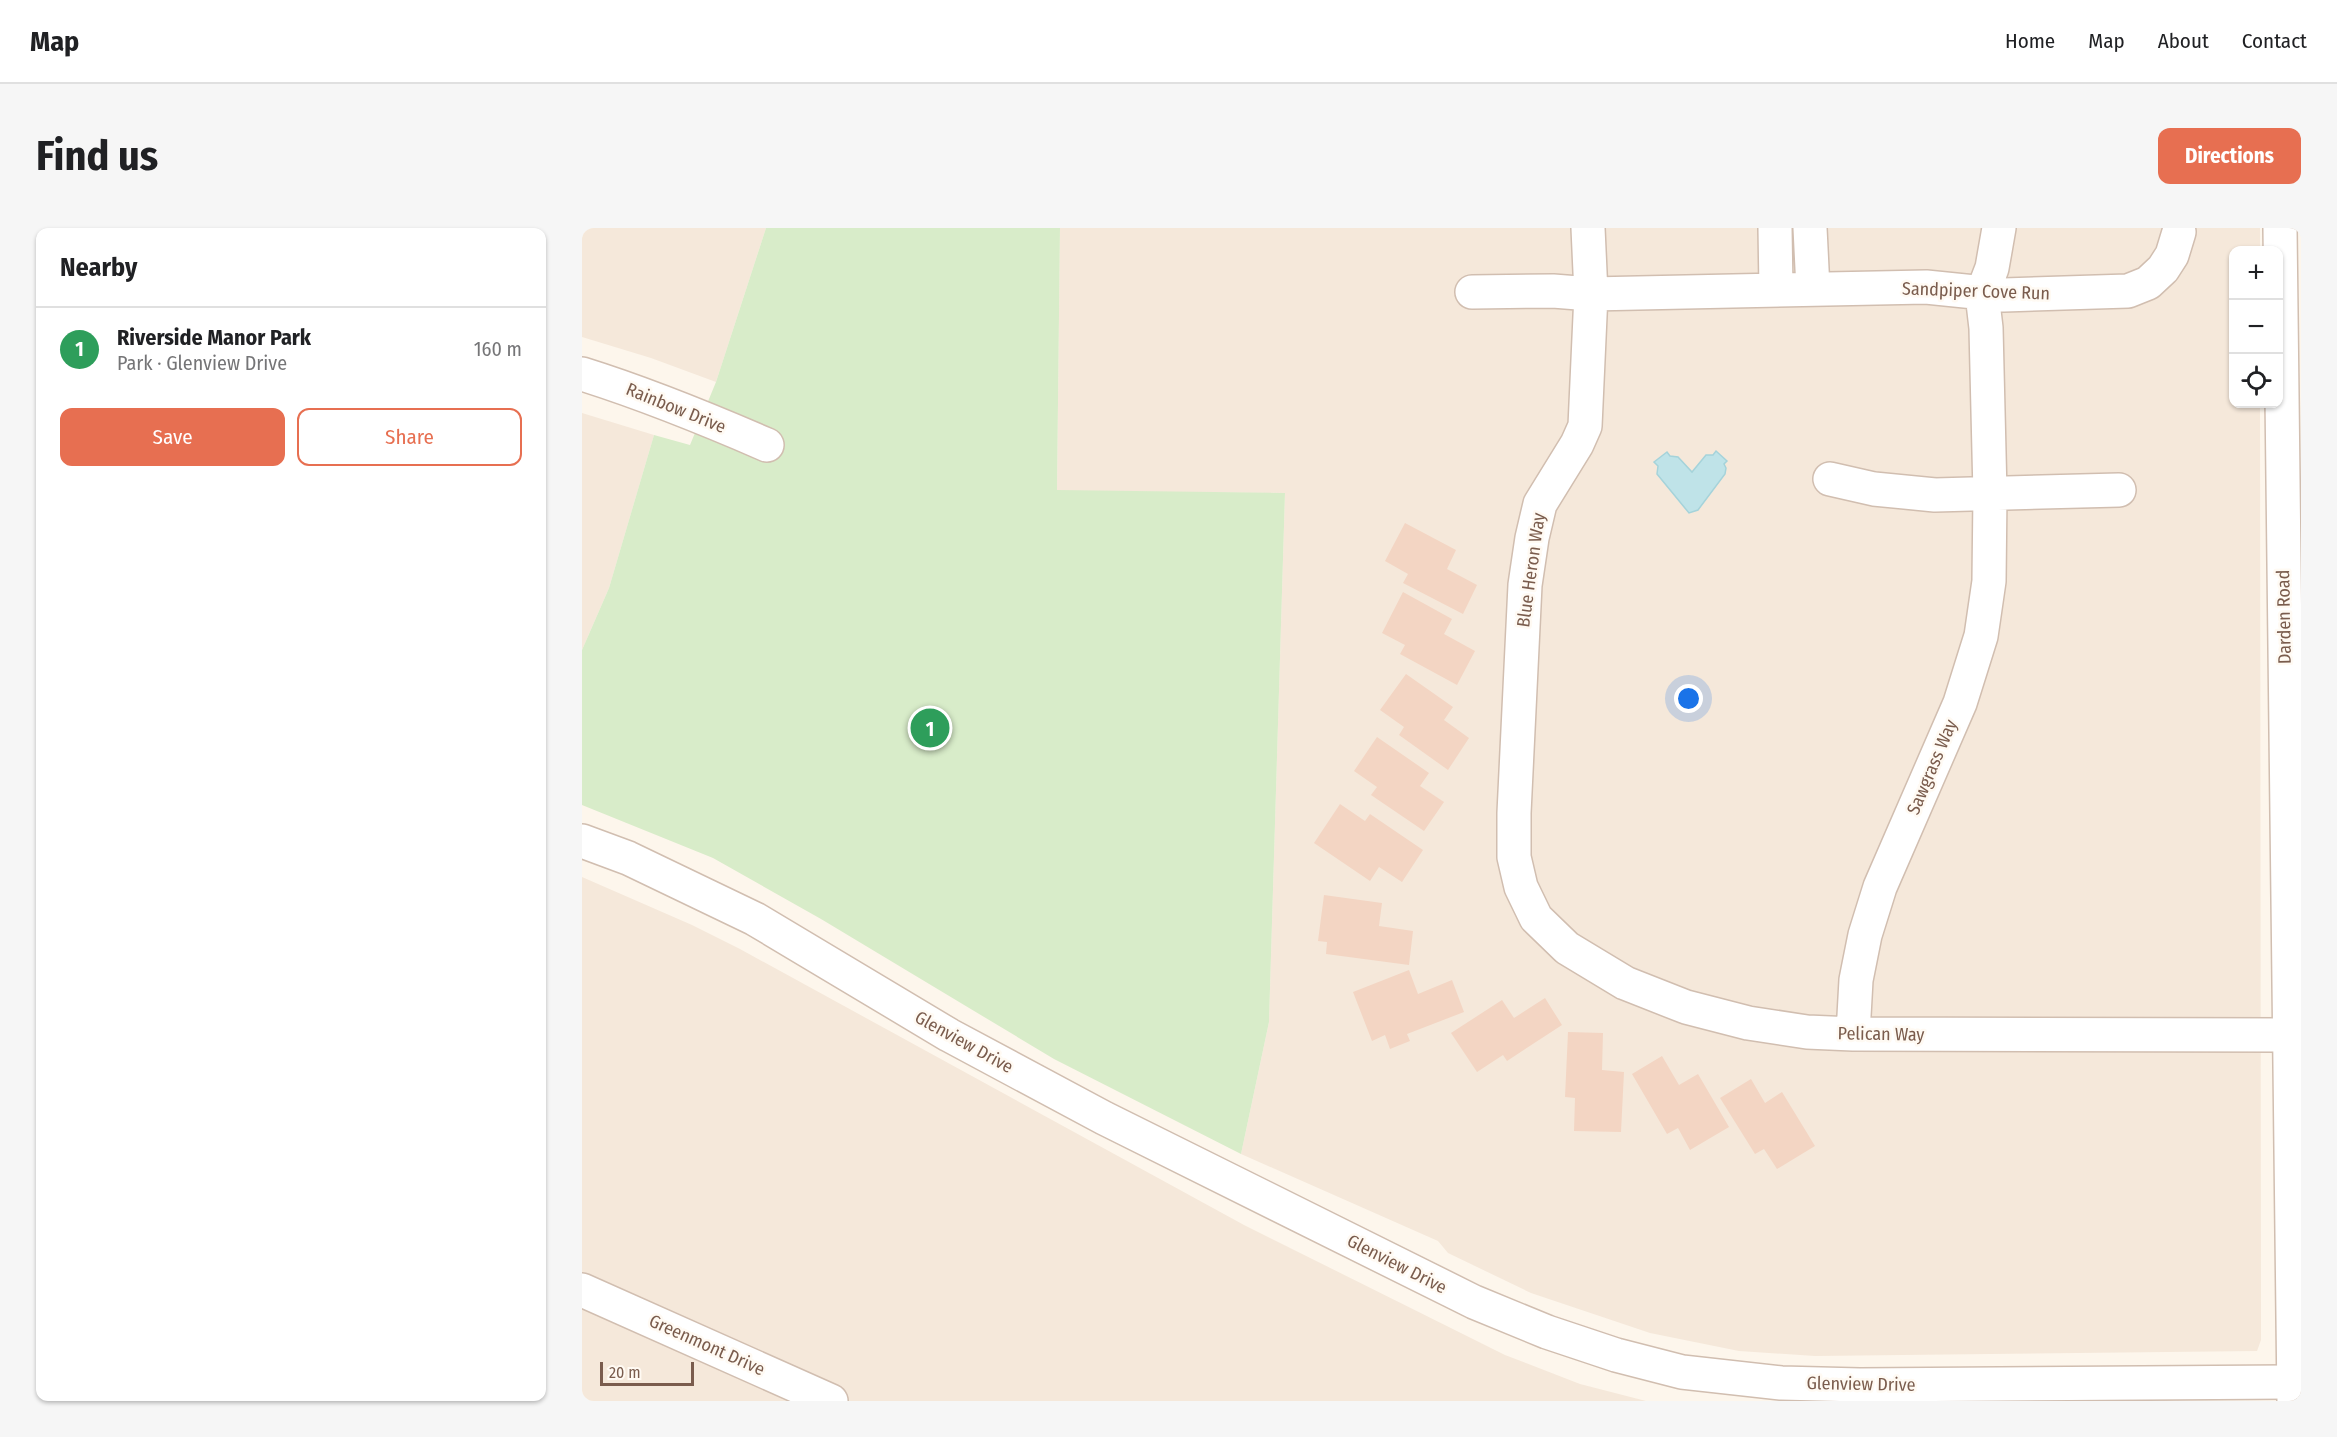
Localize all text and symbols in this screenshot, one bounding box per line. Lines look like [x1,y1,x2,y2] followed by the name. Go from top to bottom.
[30,25,79,58] text: Map
[2005,28,2055,54] text: Home
[2088,28,2125,54] text: Map
[2158,28,2209,54] text: About
[2242,28,2307,54] text: Contact
[2158,128,2301,184] button: Directions
[36,131,158,181] text: Find us
[2229,246,2283,408] map controls
[2229,246,2283,300] button: +
[60,252,137,283] text: Nearby
[1902,277,2050,305] street label: Sandpiper Cove Run
[2229,300,2283,354] button: −
[117,324,311,351] text: Riverside Manor Park
[75,337,84,361] text: 1
[474,337,522,361] text: 160 m
[117,351,287,375] text: Park · Glenview Drive
[2229,354,2283,408] button: locate
[623,378,729,438] street label: Rainbow Drive
[60,408,285,466] button: Save
[297,408,522,466] button: Share
[1512,511,1550,629] street label: Blue Heron Way
[2272,570,2296,664] street label: Darden Road
[1674,684,1703,713] your location
[910,706,950,750] pin: 1
[1902,716,1962,818] street label: Sawgrass Way
[911,1006,1017,1078] street label: Glenview Drive
[1837,1022,1925,1046] street label: Pelican Way
[1344,1230,1451,1299] street label: Glenview Drive
[646,1310,768,1380] street label: Greenmont Drive
[600,1359,694,1386] scale bar
[609,1363,640,1382] text: 20 m
[1806,1372,1916,1396] street label: Glenview Drive

